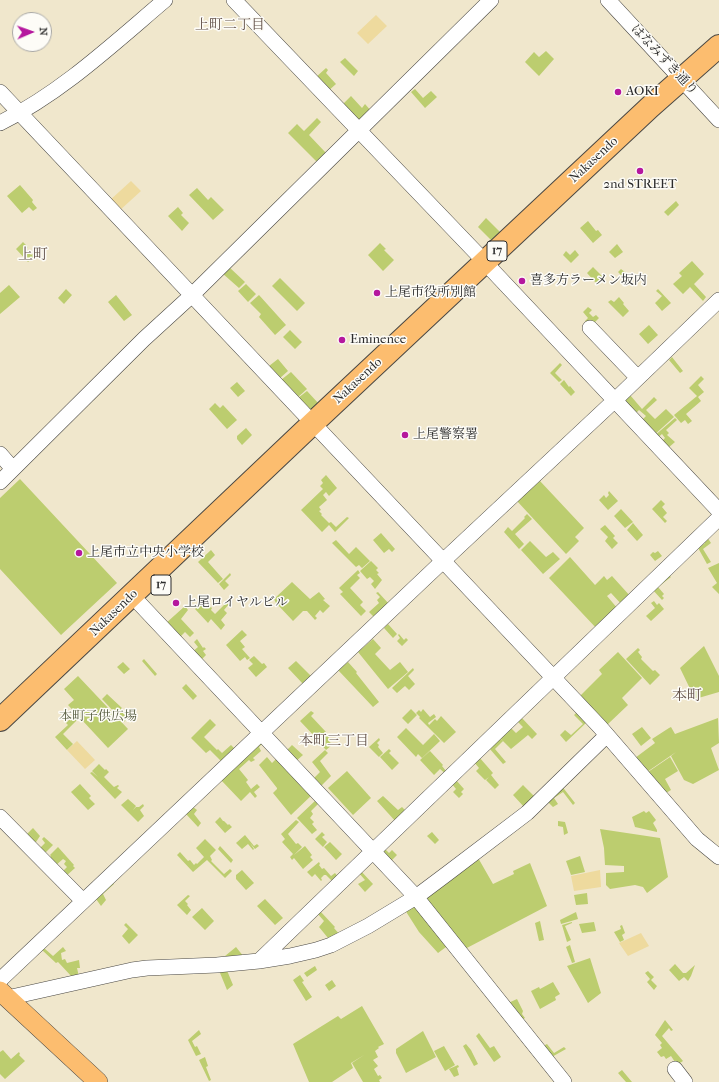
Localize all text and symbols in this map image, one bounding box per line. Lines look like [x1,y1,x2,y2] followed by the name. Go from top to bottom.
[12,12,52,52] north arrow
[195,18,265,34] district label: 上町二丁目
[627,21,701,99] street label: はなみずき通り
[37,27,50,36] text: N
[626,84,659,100] place label: AOKI
[613,87,623,97] marker: AOKI
[567,134,621,186] street label: Nakasendo
[635,166,645,176] marker: 2nd STREET
[603,177,677,193] place label: 2nd STREET
[487,241,507,261] road number: 17
[18,246,48,264] district label: 上町
[530,273,647,289] place label: 喜多方ラーメン坂内
[517,276,527,286] marker: 喜多方ラーメン坂内
[385,285,476,301] place label: 上尾市役所別館
[372,288,382,298] marker: 上尾市役所別館
[350,332,406,348] place label: Eminence
[337,335,347,345] marker: Eminence
[331,355,385,407] street label: Nakasendo
[413,427,478,443] place label: 上尾警察署
[400,430,410,440] marker: 上尾警察署
[87,545,204,561] place label: 上尾市立中央小学校
[74,548,84,558] marker: 上尾市立中央小学校
[151,575,171,595] road number: 17
[87,586,141,640] street label: Nakasendo
[184,595,288,611] place label: 上尾ロイヤルビル
[171,598,181,608] marker: 上尾ロイヤルビル
[672,687,702,705] district label: 本町
[59,709,137,725] park label: 本町子供広場
[299,734,369,750] district label: 本町三丁目

